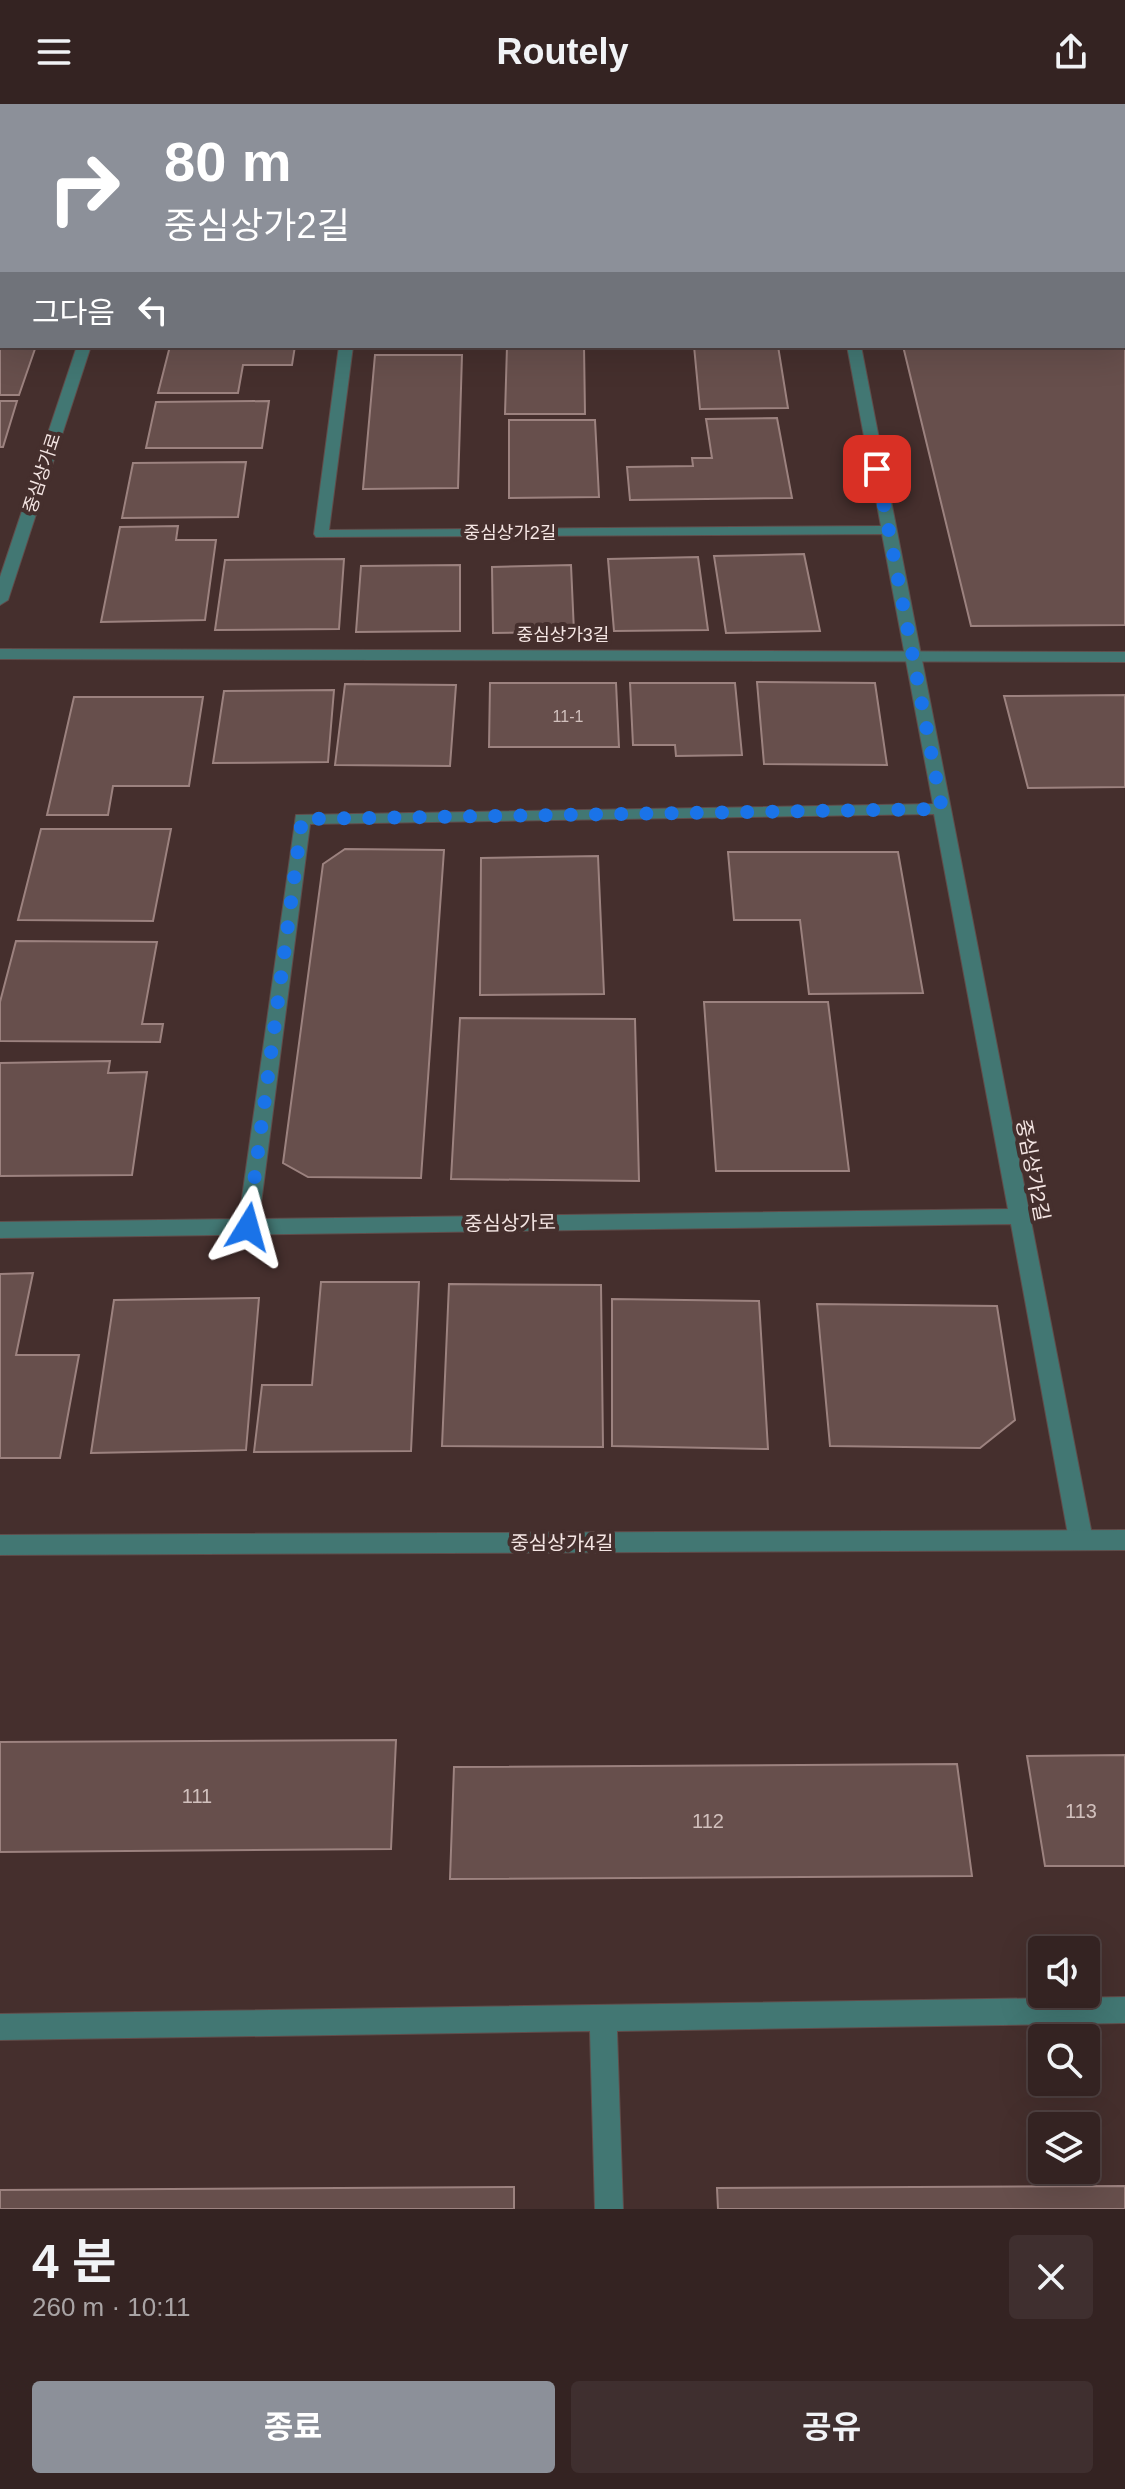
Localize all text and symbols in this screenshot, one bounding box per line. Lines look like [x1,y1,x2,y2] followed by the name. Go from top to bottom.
[32,30,76,74] icon: menu
[1049,30,1093,74] icon: share
[496,31,629,72] text: Routely
[164,130,292,193] text: 80 m
[32,136,136,240] icon: right
[164,205,350,246] text: 중심상가2길
[131,288,175,332] icon: left
[32,296,115,329] text: 그다음
[20,431,64,515] street label: 중심상가로
[843,435,911,503] pin
[855,447,899,491] icon: arrive
[464,523,556,543] street label: 중심상가2길
[517,625,609,645] street label: 중심상가3길
[553,708,584,725] house number: 11-1
[1012,1117,1054,1223] street label: 중심상가2길
[206,1185,290,1269] position arrow
[464,1211,556,1235] street label: 중심상가로
[510,1532,614,1554] street label: 중심상가4길
[182,1785,212,1807] house number: 111
[1065,1800,1097,1822] house number: 113
[692,1810,724,1832] house number: 112
[1028,1936,1100,2184] map controls
[1028,1936,1100,2008] button: sound
[1028,2024,1100,2096] button: search
[1028,2112,1100,2184] button: layers
[32,2235,116,2288] text: 4 분
[1009,2235,1093,2319] button: close
[32,2292,191,2322] text: 260 m · 10:11
[32,2381,555,2473] button: 종료
[571,2381,1093,2473] button: 공유

